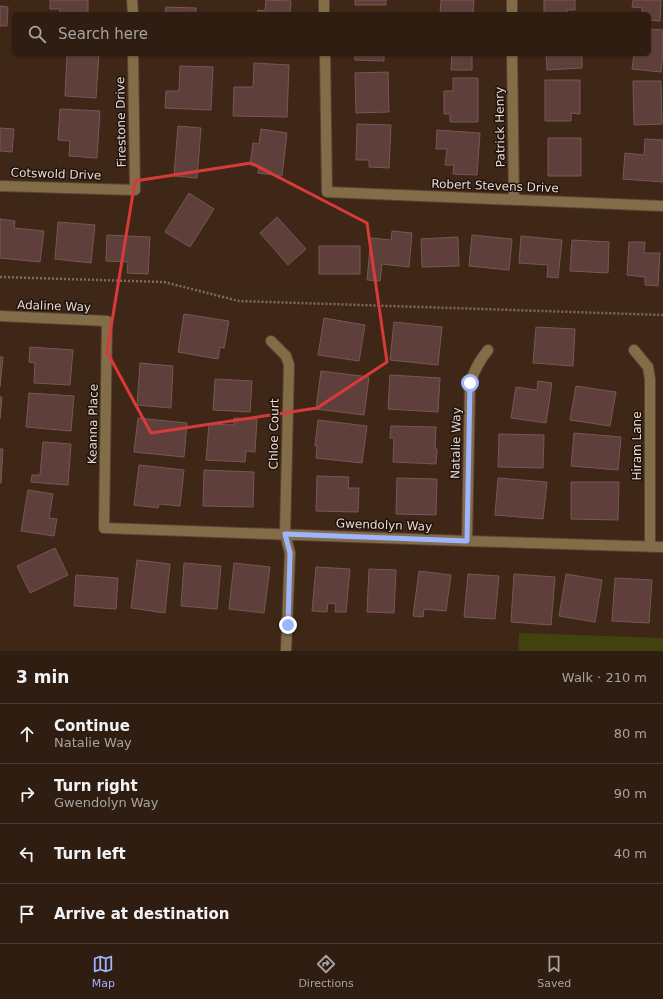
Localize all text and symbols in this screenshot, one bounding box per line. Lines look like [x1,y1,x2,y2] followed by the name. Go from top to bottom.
[12,12,651,56] search box
[26,23,48,45] icon: search
[58,25,148,43] text: Search here
[113,77,129,167] street label: Firestone Drive
[492,87,508,167] street label: Patrick Henry
[10,165,102,183] street label: Cotswold Drive
[431,177,559,195] street label: Robert Stevens Drive
[17,298,91,314] street label: Adaline Way
[461,374,479,392] route start
[85,384,101,464] street label: Keanna Place
[266,398,282,470] street label: Chloe Court
[448,407,464,479] street label: Natalie Way
[630,411,644,481] street label: Hiram Lane
[336,516,432,534] street label: Gwendolyn Way
[279,616,297,634] route end
[16,667,69,687] text: 3 min
[562,670,647,685] text: Walk · 210 m
[54,717,130,735] text: Continue
[16,723,38,745] icon: ahead
[614,726,647,741] text: 80 m
[54,735,132,750] text: Natalie Way
[54,777,138,795] text: Turn right
[16,783,38,805] icon: right
[614,786,647,801] text: 90 m
[54,795,159,810] text: Gwendolyn Way
[16,843,38,865] icon: left
[54,845,126,863] text: Turn left
[614,846,647,861] text: 40 m
[16,903,38,925] icon: arrive
[54,905,229,923] text: Arrive at destination
[92,953,115,990] tab: Map
[298,953,354,990] tab: Directions
[537,953,571,990] tab: Saved

